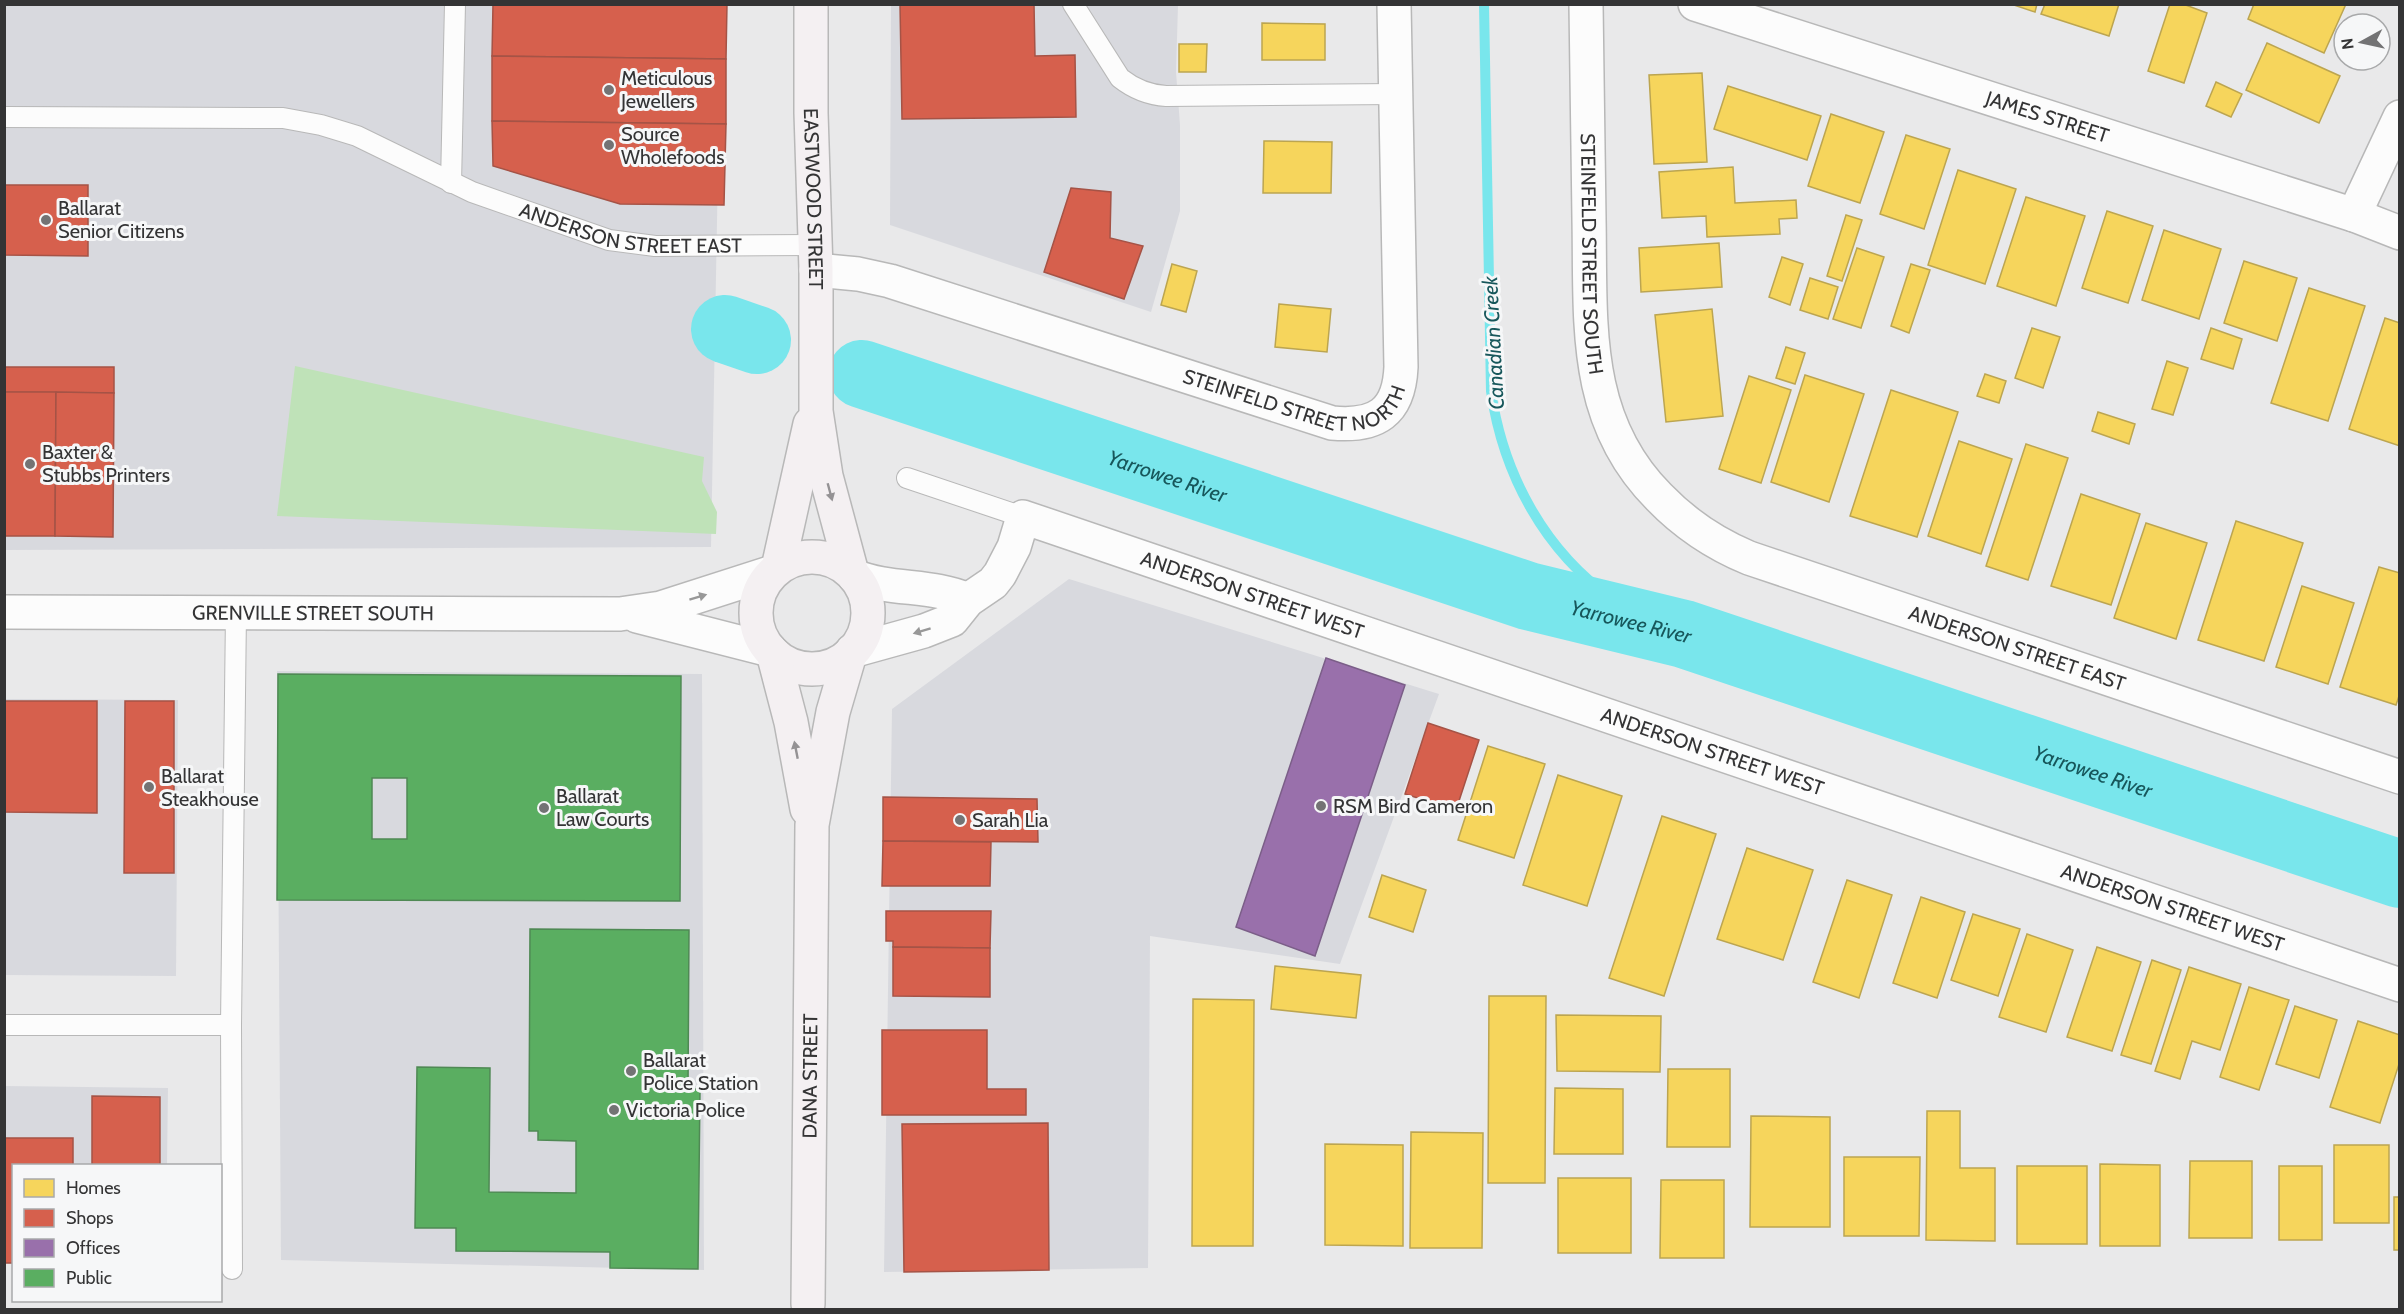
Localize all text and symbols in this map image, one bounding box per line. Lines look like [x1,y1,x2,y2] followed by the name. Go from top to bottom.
[2332,12,2392,72] north arrow
[2337,37,2358,51] text: N
[620,66,712,113] place label: Meticulous Jewellers
[602,83,616,97] marker: Meticulous Jewellers
[1982,86,2112,148] street label: JAMES STREET
[799,108,828,290] street label: EASTWOOD STREET
[621,122,724,169] place label: Source Wholefoods
[1576,133,1609,376] street label: STEINFELD STREET SOUTH
[602,138,616,152] marker: Source Wholefoods
[58,196,184,243] place label: Ballarat Senior Citizens
[516,198,742,258] street label: ANDERSON STREET EAST
[39,213,53,227] marker: Ballarat Senior Citizens
[1477,275,1509,410] water label: Canadian Creek
[1166,361,1408,389] street label: STEINFELD STREET NORTH
[1180,364,1410,436] text: STEINFELD STREET NORTH
[42,440,170,487] place label: Baxter & Stubbs Printers
[1105,444,1232,508] water label: Yarrowee River
[23,457,37,471] marker: Baxter & Stubbs Printers
[826,483,835,501] one-way arrow
[1138,546,1367,644] street label: ANDERSON STREET WEST
[689,592,707,601] one-way arrow
[1568,594,1696,649] water label: Yarrowee River
[192,601,434,625] street label: GRENVILLE STREET SOUTH
[1906,601,2129,696] street label: ANDERSON STREET EAST
[913,627,931,636] one-way arrow
[1598,702,1827,800] street label: ANDERSON STREET WEST
[791,740,800,759] one-way arrow
[2030,740,2157,803] water label: Yarrowee River
[161,764,259,811] place label: Ballarat Steakhouse
[142,780,156,794] marker: Ballarat Steakhouse
[556,784,649,831] place label: Ballarat Law Courts
[1333,794,1493,818] place label: RSM Bird Cameron
[1314,799,1328,813] marker: RSM Bird Cameron
[537,801,551,815] marker: Ballarat Law Courts
[972,808,1049,832] place label: Sarah Lia
[953,813,967,827] marker: Sarah Lia
[2058,859,2288,957] street label: ANDERSON STREET WEST
[797,1013,822,1139] street label: DANA STREET
[643,1048,759,1095] place label: Ballarat Police Station
[624,1064,638,1078] marker: Ballarat Police Station
[626,1098,745,1122] place label: Victoria Police
[607,1103,621,1117] marker: Victoria Police
[12,1164,222,1302] legend
[66,1177,121,1199] text: Homes
[66,1207,114,1229] text: Shops
[66,1237,120,1259] text: Offices
[66,1267,112,1289] text: Public

